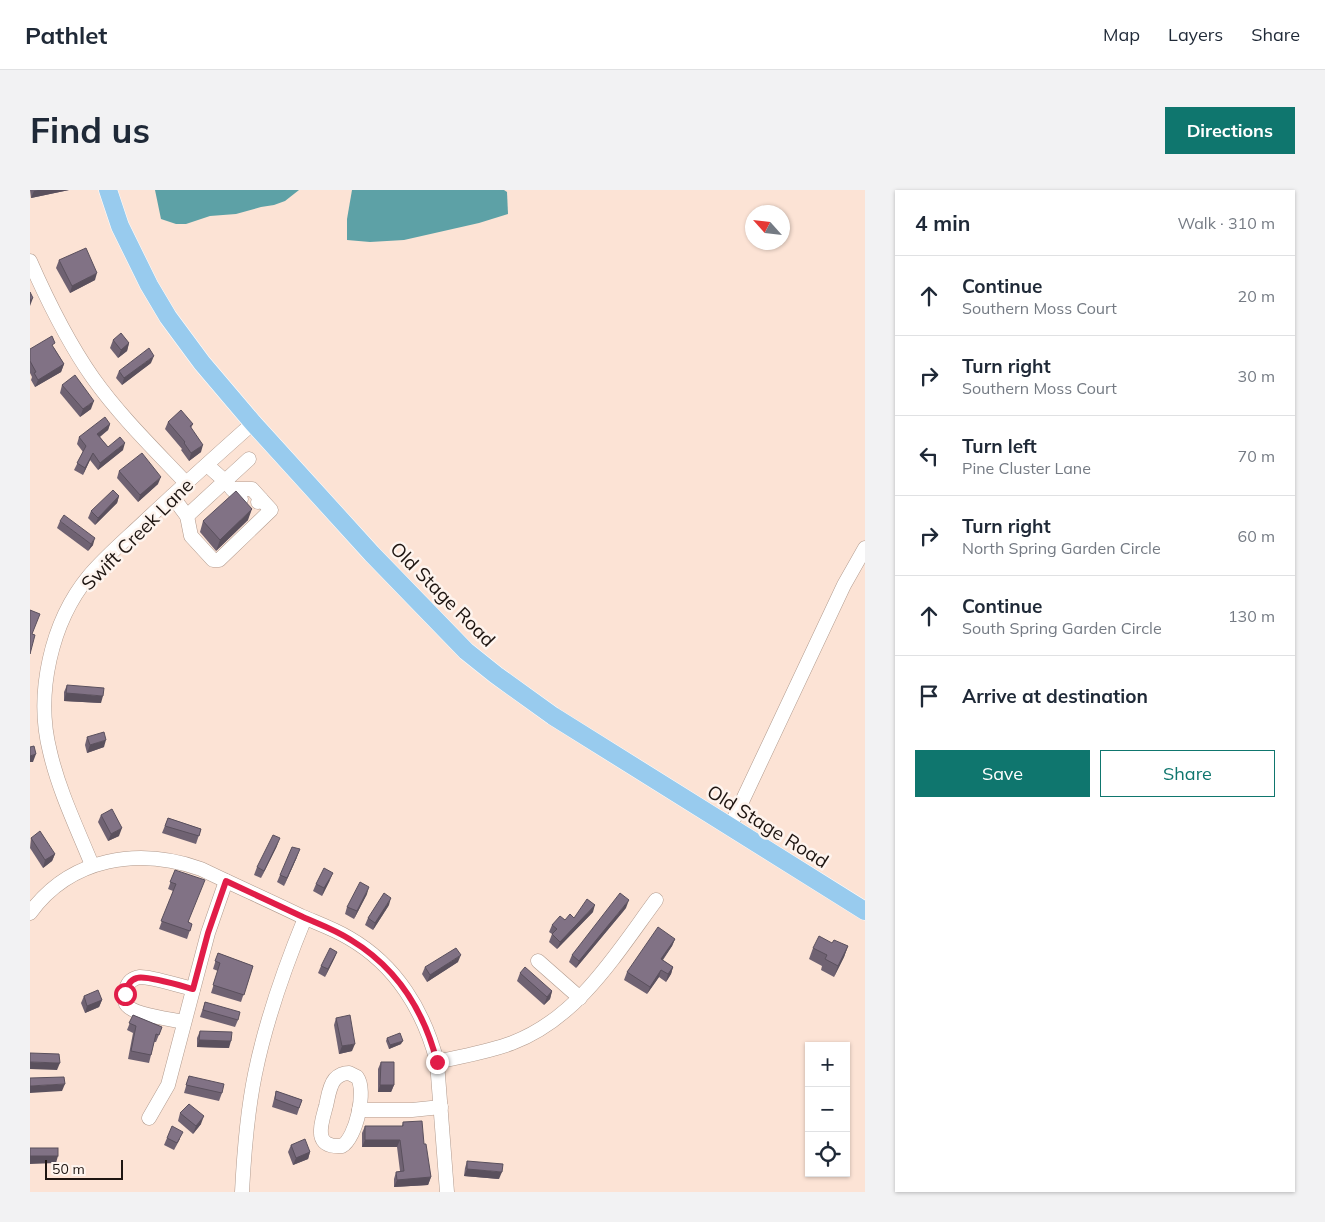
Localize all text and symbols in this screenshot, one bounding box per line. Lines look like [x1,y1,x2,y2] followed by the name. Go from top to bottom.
[25,20,107,50] text: Pathlet
[1103,23,1140,46] text: Map
[1168,23,1223,46] text: Layers
[1251,23,1300,46] text: Share
[1165,107,1295,154] button: Directions
[30,108,150,152] text: Find us
[745,205,790,250] north arrow
[915,210,970,236] text: 4 min
[1177,213,1275,233] text: Walk · 310 m
[962,274,1042,298] text: Continue
[915,282,943,310] icon: ahead
[1238,286,1275,306] text: 20 m
[962,298,1117,318] text: Southern Moss Court
[962,354,1051,378] text: Turn right
[915,362,943,390] icon: right
[1238,366,1275,386] text: 30 m
[962,378,1117,398] text: Southern Moss Court
[962,434,1037,458] text: Turn left
[915,442,943,470] icon: left
[1238,446,1275,466] text: 70 m
[962,458,1091,478] text: Pine Cluster Lane
[76,473,198,595] street label: Swift Creek Lane
[962,514,1051,538] text: Turn right
[915,522,943,550] icon: right
[1238,526,1275,546] text: 60 m
[385,536,501,652] street label: Old Stage Road
[962,538,1161,558] text: North Spring Garden Circle
[962,594,1042,618] text: Continue
[915,602,943,630] icon: ahead
[1228,606,1275,626] text: 130 m
[962,618,1162,638] text: South Spring Garden Circle
[915,682,943,710] icon: arrive
[962,684,1148,708] text: Arrive at destination
[915,750,1090,797] button: Save
[1100,750,1275,797] button: Share
[703,779,833,873] street label: Old Stage Road
[114,983,137,1006] route start
[805,1042,850,1177] map controls
[805,1042,850,1087] button: +
[426,1051,449,1074] route end
[805,1087,850,1132] button: −
[805,1132,850,1177] button: locate
[45,1157,122,1180] scale bar
[52,1160,85,1178] text: 50 m

